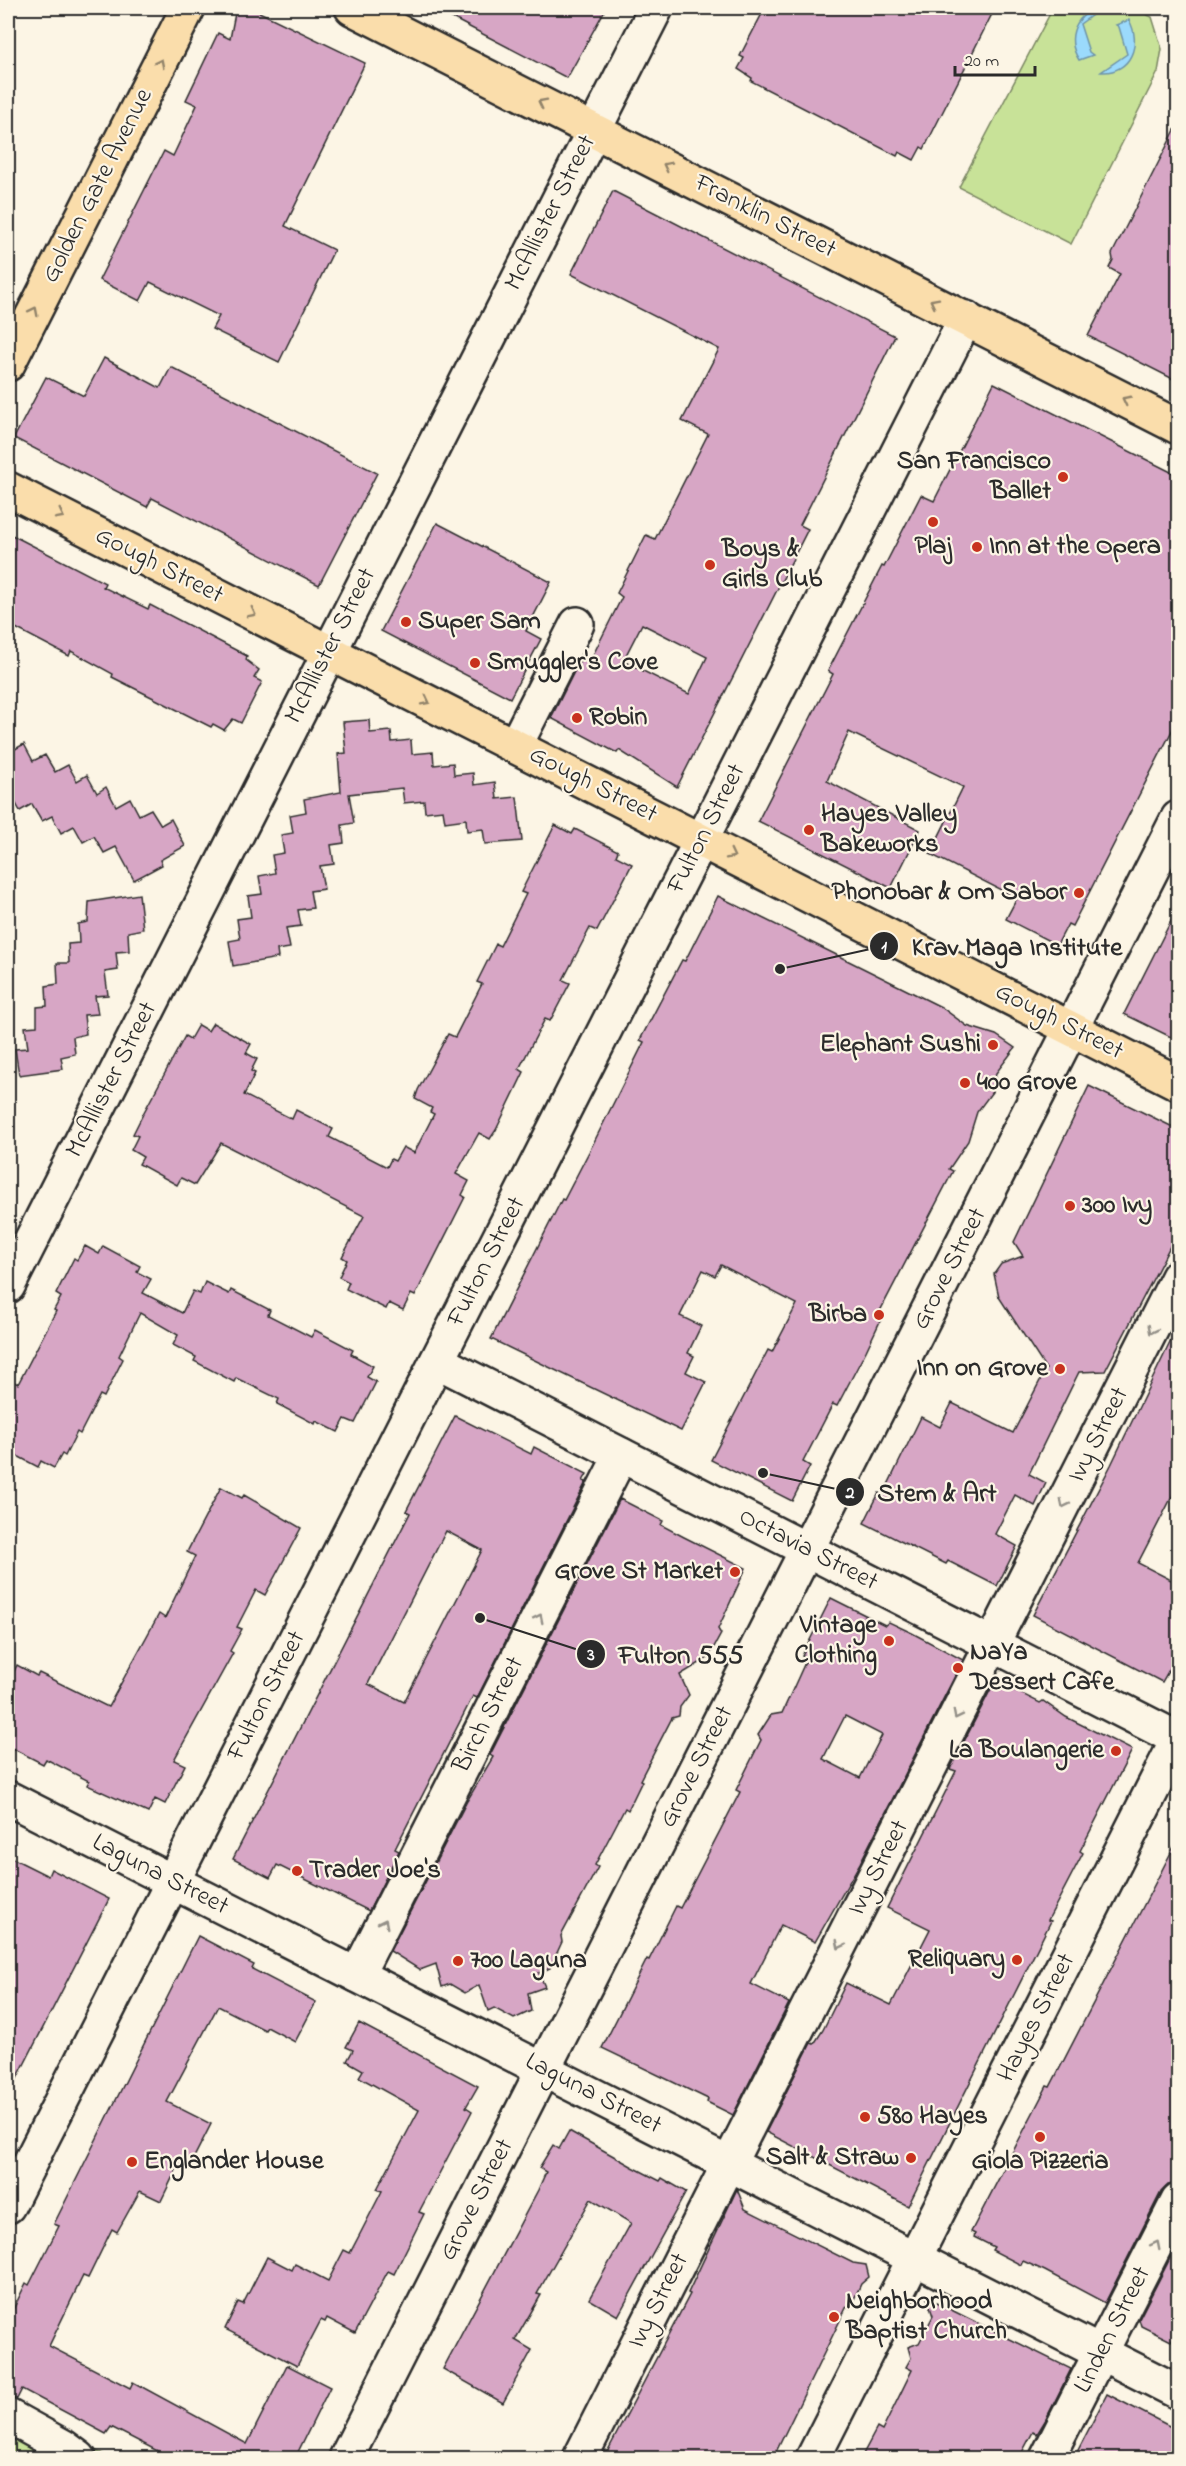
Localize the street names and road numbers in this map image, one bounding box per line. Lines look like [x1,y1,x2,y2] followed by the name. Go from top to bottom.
[33,82,164,290] street label: Golden Gate Avenue
[495,128,607,298] street label: McAllister Street
[686,164,843,269] street label: Franklin Street
[88,517,230,615] street label: Gough Street
[275,561,387,731] street label: McAllister Street
[522,736,664,834] street label: Gough Street
[658,757,756,901] street label: Fulton Street
[988,973,1130,1071] street label: Gough Street
[56,995,168,1165] street label: McAllister Street
[438,1190,536,1334] street label: Fulton Street
[903,1201,997,1337] street label: Grove Street
[1059,1380,1139,1489] street label: Ivy Street
[732,1499,885,1602] street label: Octavia Street
[218,1624,316,1768] street label: Fulton Street
[443,1650,535,1781] street label: Birch Street
[650,1699,744,1835] street label: Grove Street
[839,1813,919,1922] street label: Ivy Street
[85,1824,235,1926] street label: Laguna Street
[988,1947,1086,2089] street label: Hayes Street
[518,2043,668,2145] street label: Laguna Street
[430,2132,524,2268] street label: Grove Street
[619,2246,699,2355] street label: Ivy Street
[1065,2260,1161,2400] street label: Linden Street

